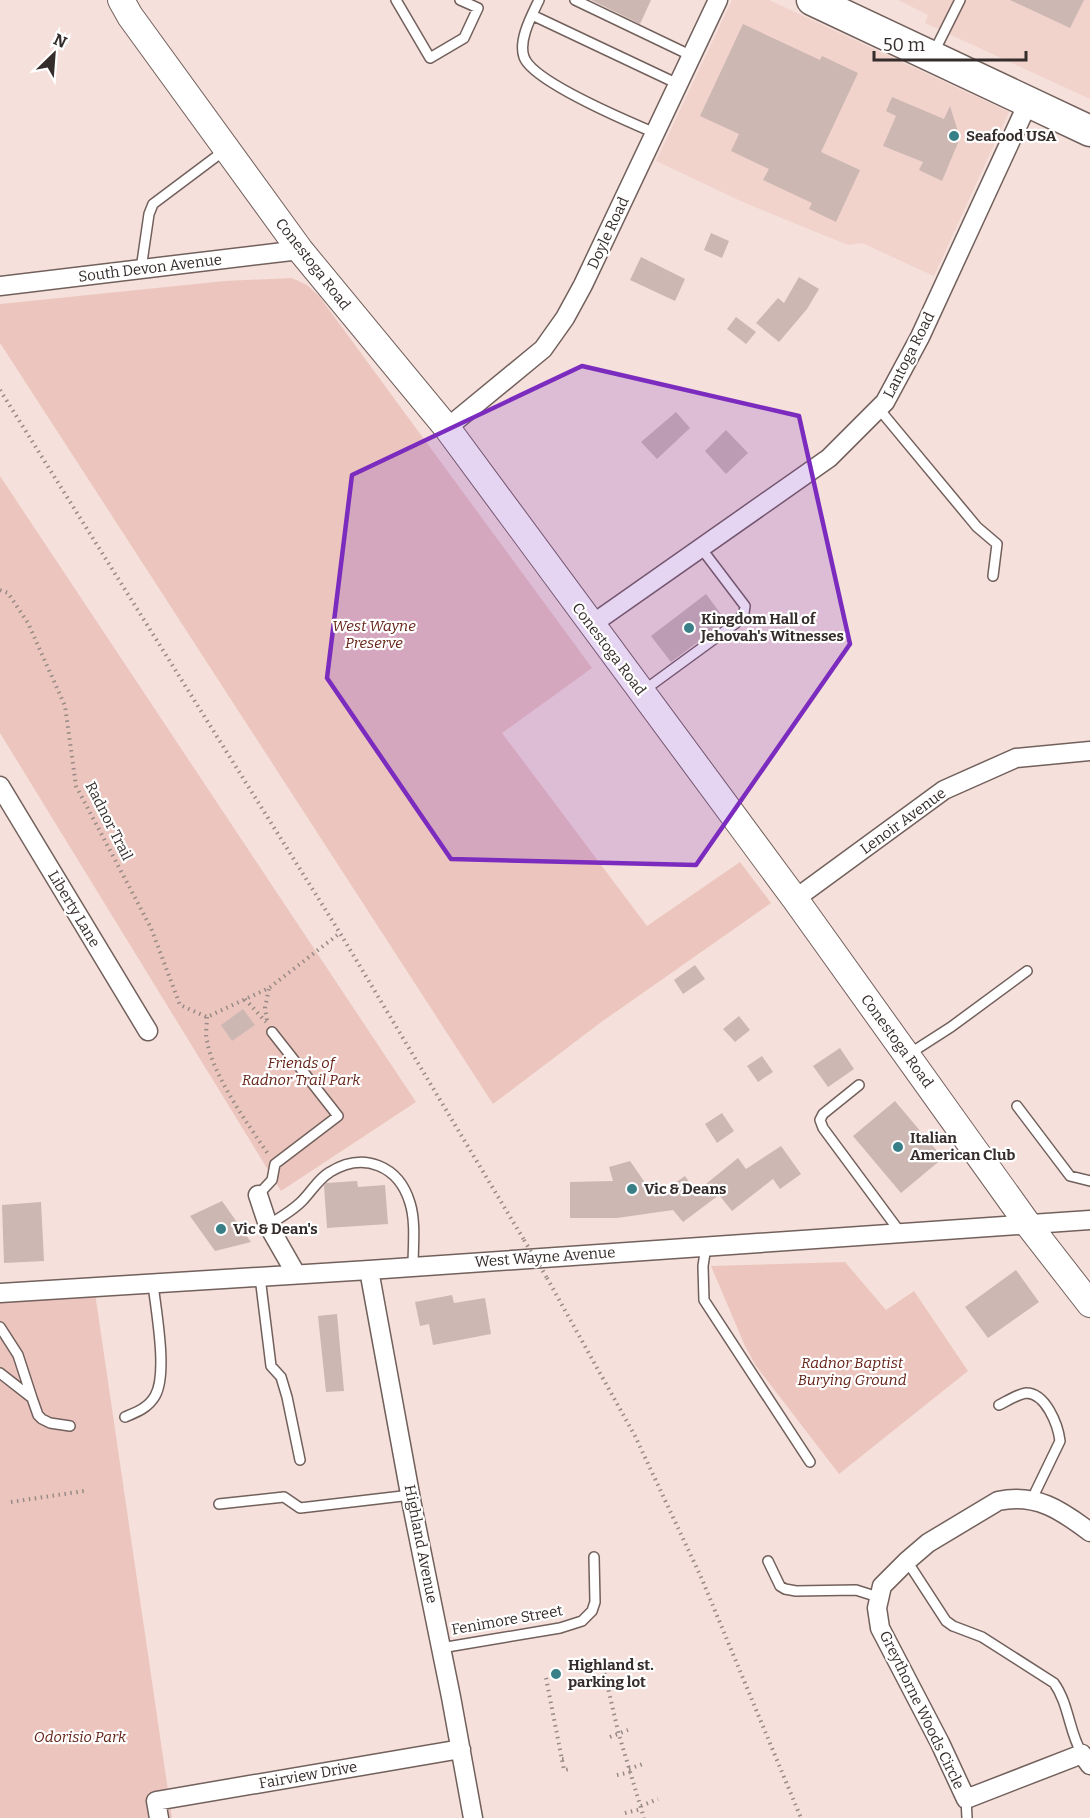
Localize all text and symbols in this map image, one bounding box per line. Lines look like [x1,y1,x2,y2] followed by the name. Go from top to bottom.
[24,24,84,84] north arrow
[874,24,1026,62] scale bar
[51,30,70,52] text: N
[883,34,925,56] text: 50 m
[966,127,1057,145] place label: Seafood USA
[947,129,961,143] marker: Seafood USA
[583,194,633,272] street label: Doyle Road
[272,215,354,313] street label: Conestoga Road
[77,250,223,286] street label: South Devon Avenue
[880,309,938,401] street label: Lantoga Road
[568,599,650,699] street label: Conestoga Road
[700,610,844,645] place label: Kingdom Hall of Jehovah's Witnesses
[332,617,416,652] park label: West Wayne Preserve
[682,621,696,635] marker: Kingdom Hall of Jehovah's Witnesses
[81,779,137,863] street label: Radnor Trail
[857,784,949,858] street label: Lenoir Avenue
[44,867,104,951] street label: Liberty Lane
[857,991,937,1091] street label: Conestoga Road
[242,1054,361,1089] park label: Friends of Radnor Trail Park
[910,1129,1015,1164] place label: Italian American Club
[891,1140,905,1154] marker: Italian American Club
[644,1180,726,1198] place label: Vic & Deans
[625,1182,639,1196] marker: Vic & Deans
[233,1220,318,1238] place label: Vic & Dean's
[214,1222,228,1236] marker: Vic & Dean's
[474,1243,616,1271] street label: West Wayne Avenue
[798,1354,907,1389] park label: Radnor Baptist Burying Ground
[401,1483,441,1605] street label: Highland Avenue
[450,1601,565,1639] street label: Fenimore Street
[876,1628,968,1792] street label: Greythorne Woods Circle
[568,1656,654,1691] place label: Highland st. parking lot
[549,1667,563,1681] marker: Highland st. parking lot
[34,1728,127,1746] park label: Odorisio Park
[257,1757,359,1793] street label: Fairview Drive

